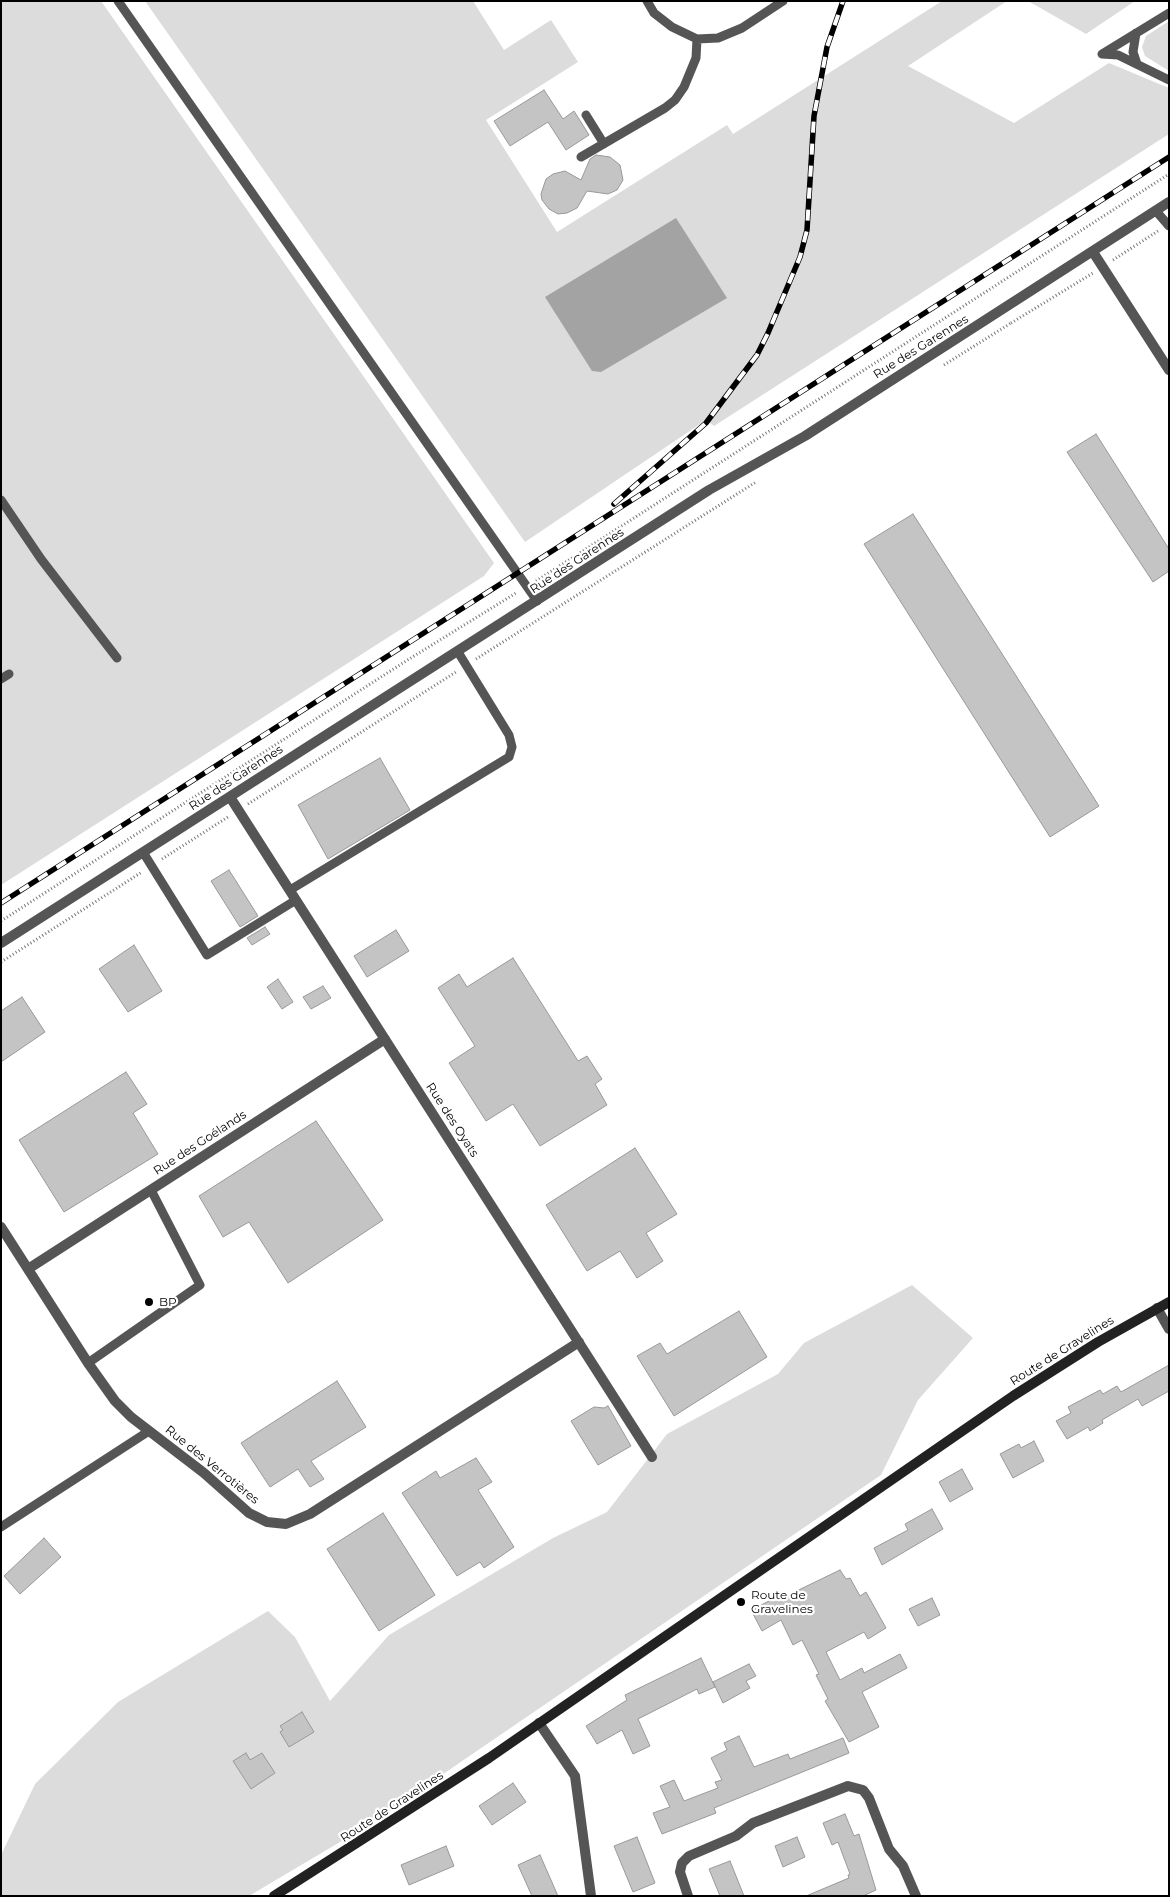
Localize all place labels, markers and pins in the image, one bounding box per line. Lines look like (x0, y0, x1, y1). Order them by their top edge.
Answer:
place label: BP (159, 1295, 177, 1309)
marker: BP (143, 1296, 155, 1308)
place label: Route de Gravelines (751, 1588, 813, 1616)
marker: Route de Gravelines (735, 1596, 747, 1608)

